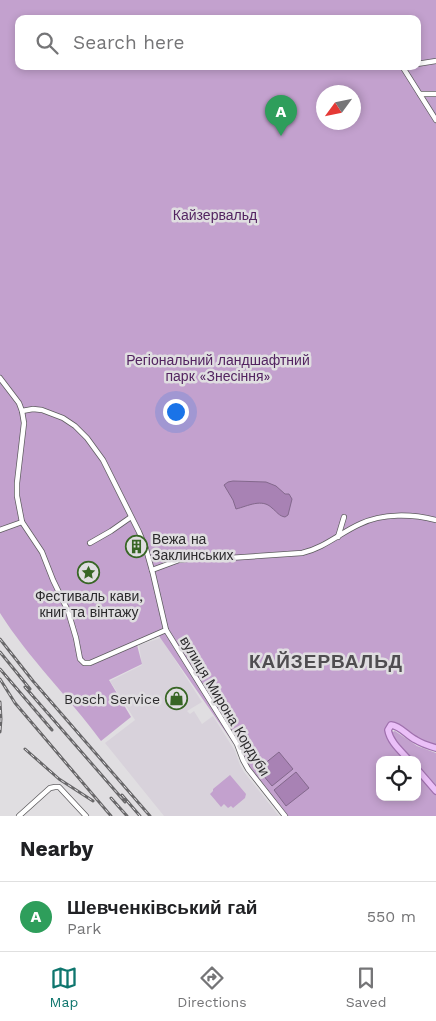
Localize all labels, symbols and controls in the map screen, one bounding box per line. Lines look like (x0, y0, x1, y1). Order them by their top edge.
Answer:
search box (15, 15, 421, 70)
icon: search (33, 29, 61, 57)
text: Search here (73, 31, 184, 54)
north arrow (316, 85, 361, 130)
pin: A (265, 95, 297, 136)
park label: Кайзервальд (173, 207, 257, 223)
park label: Регіональний ландшафтний парк «Знесіння» (126, 352, 310, 384)
your location (163, 399, 189, 425)
place label: Вежа на Заклинських (152, 531, 233, 563)
building icon: Вежа на Заклинських (124, 535, 148, 559)
place icon: Фестиваль кави, книг та вінтажу (77, 561, 101, 585)
place label: Фестиваль кави, книг та вінтажу (35, 588, 143, 620)
street label: вулиця Мирона Кордуби (177, 633, 273, 779)
district label: КАЙЗЕРВАЛЬД (249, 650, 403, 673)
shop icon: Bosch Service (164, 687, 188, 711)
place label: Bosch Service (64, 691, 160, 707)
map controls (376, 756, 421, 801)
button: locate (376, 756, 421, 801)
text: Nearby (20, 836, 93, 861)
text: Шевченківський гай (67, 896, 257, 919)
text: A (31, 907, 41, 926)
text: 550 m (367, 907, 416, 926)
text: Park (67, 919, 101, 938)
tab: Map (50, 964, 78, 1010)
tab: Directions (177, 964, 247, 1010)
tab: Saved (346, 964, 386, 1010)

